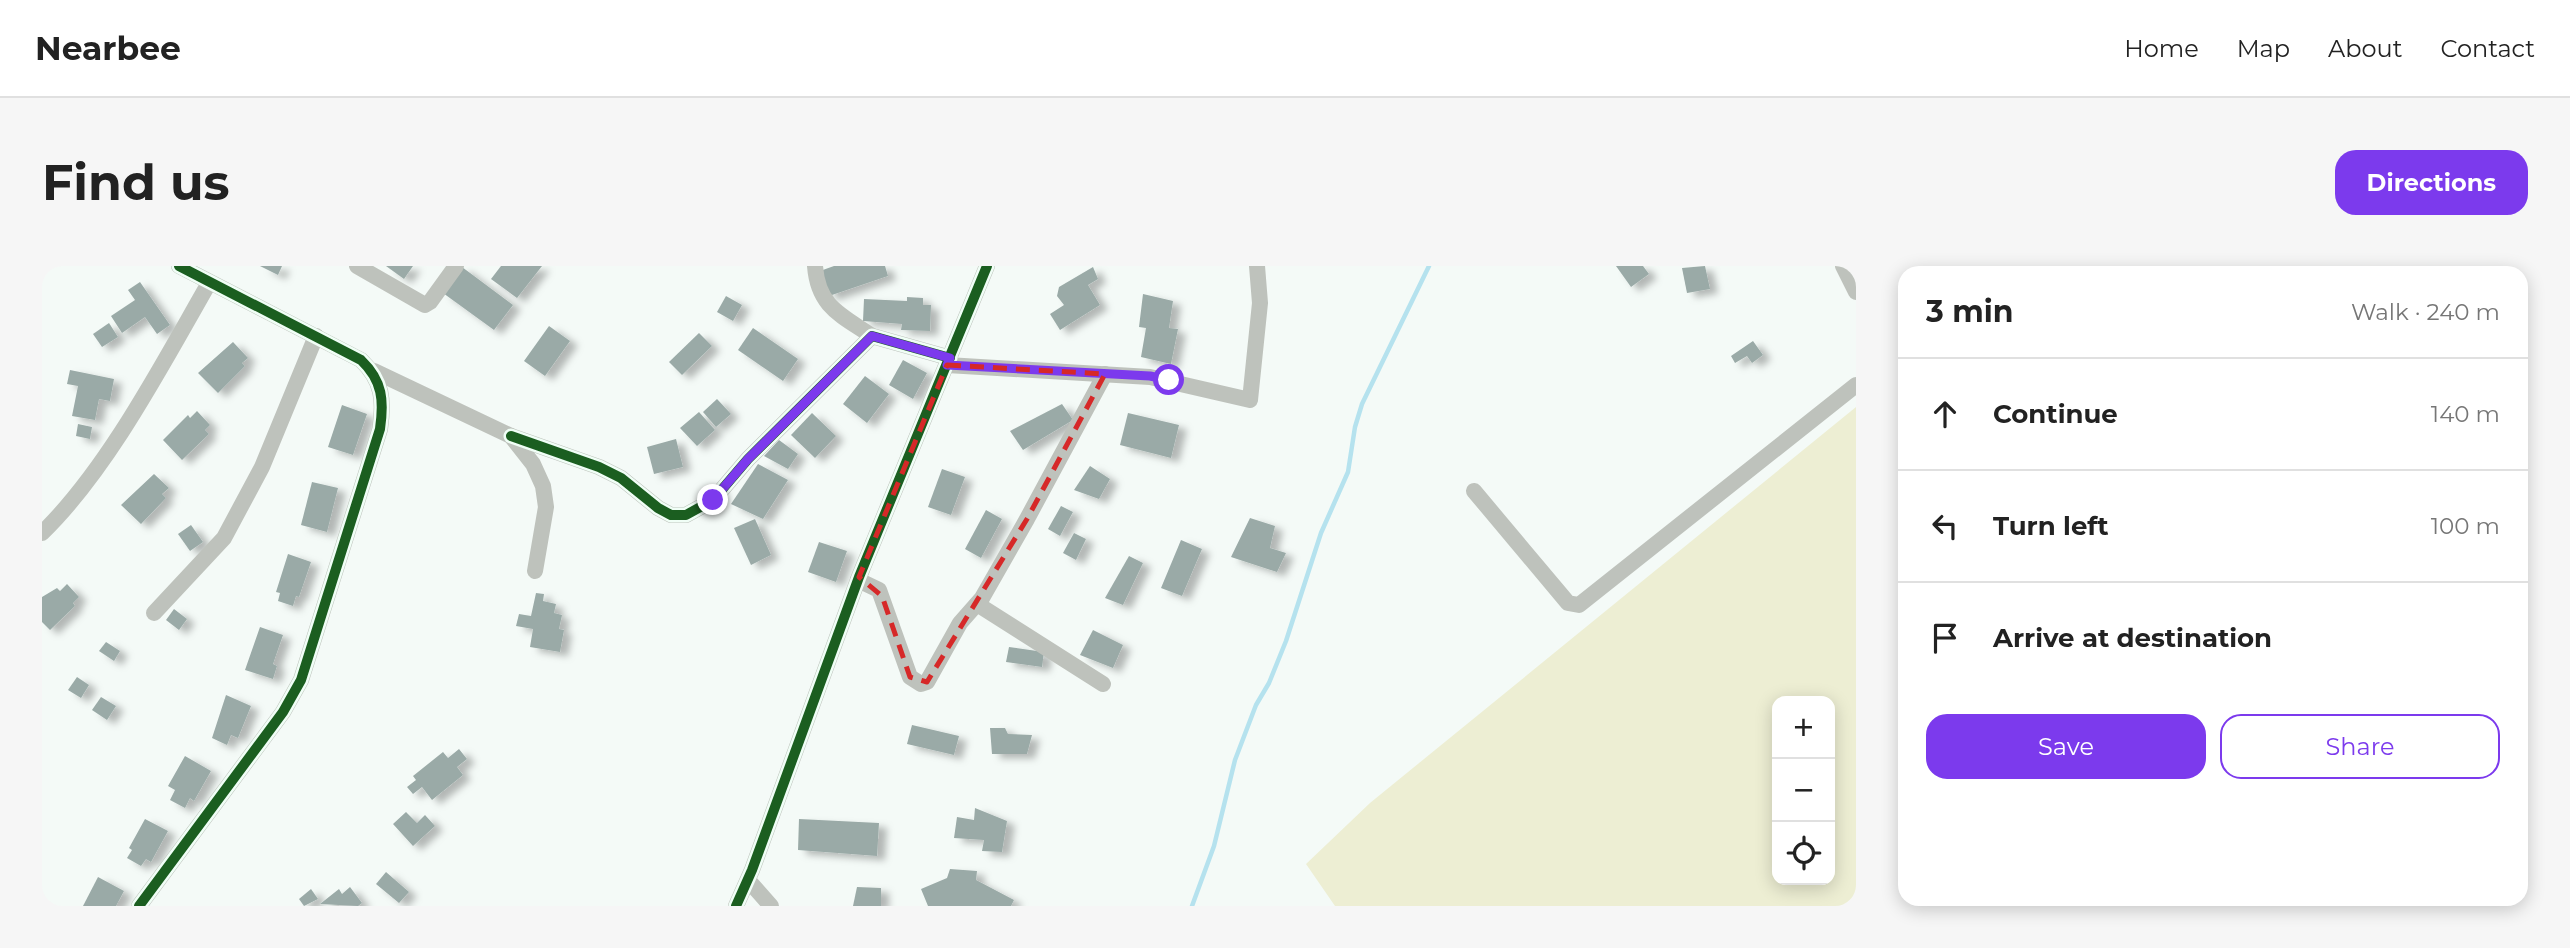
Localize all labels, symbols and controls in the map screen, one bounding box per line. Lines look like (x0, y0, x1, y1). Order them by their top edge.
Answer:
text: Nearbee (35, 28, 181, 68)
text: Home (2124, 34, 2199, 63)
text: Map (2237, 34, 2290, 63)
text: About (2328, 34, 2402, 63)
text: Contact (2440, 34, 2535, 63)
button: Directions (2335, 150, 2528, 215)
text: Find us (42, 153, 230, 212)
text: 3 min (1926, 293, 2013, 330)
text: Walk · 240 m (2351, 298, 2500, 326)
route start (1153, 364, 1184, 395)
icon: ahead (1926, 395, 1964, 433)
text: Continue (1993, 398, 2118, 430)
text: 140 m (2431, 400, 2500, 428)
route end (697, 484, 728, 515)
icon: left (1926, 507, 1964, 545)
text: Turn left (1993, 510, 2109, 542)
text: 100 m (2431, 512, 2500, 540)
icon: arrive (1926, 619, 1964, 657)
text: Arrive at destination (1993, 622, 2272, 654)
map controls (1772, 696, 1835, 885)
button: + (1772, 696, 1835, 759)
button: Save (1926, 714, 2206, 779)
button: Share (2220, 714, 2500, 779)
button: − (1772, 759, 1835, 822)
button: locate (1772, 822, 1835, 885)

